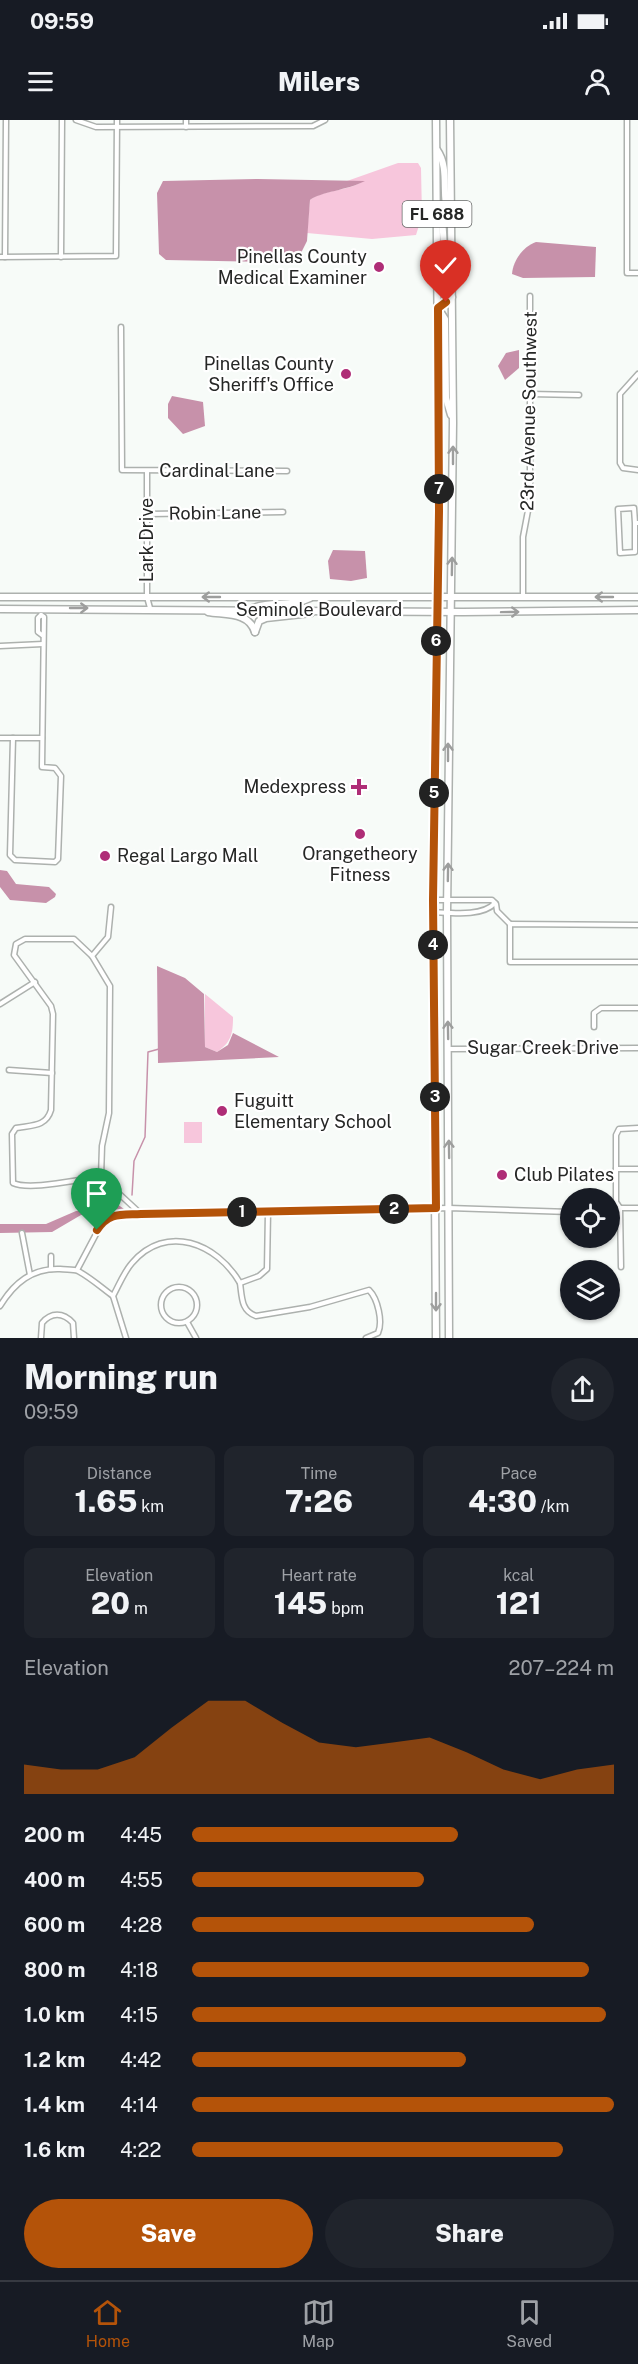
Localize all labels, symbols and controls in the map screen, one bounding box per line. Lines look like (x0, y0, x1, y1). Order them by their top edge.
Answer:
text: 09:59 (30, 8, 94, 34)
icon: menu (24, 65, 57, 98)
text: Milers (278, 65, 360, 97)
icon: person (581, 65, 614, 98)
road number: FL 688 (402, 201, 472, 227)
pin (420, 240, 471, 302)
place label: Pinellas County Medical Examiner (218, 246, 367, 288)
icon: check (429, 249, 462, 282)
marker: Pinellas County Medical Examiner (372, 260, 386, 274)
street label: 23rd Avenue Southwest (516, 311, 541, 511)
place label: Pinellas County Sheriff's Office (204, 353, 334, 395)
marker: Pinellas County Sheriff's Office (339, 367, 353, 381)
one-way arrow (447, 445, 459, 465)
street label: Cardinal Lane (159, 460, 275, 481)
pin: 7 (424, 474, 454, 504)
text: 7 (434, 479, 444, 498)
street label: Lark Drive (136, 498, 157, 582)
street label: Robin Lane (168, 501, 262, 524)
one-way arrow (446, 557, 458, 577)
one-way arrow (201, 591, 221, 603)
one-way arrow (594, 591, 614, 603)
street label: Seminole Boulevard (236, 599, 402, 620)
one-way arrow (69, 603, 89, 614)
one-way arrow (499, 606, 519, 617)
pin: 6 (421, 626, 451, 656)
text: 6 (431, 631, 441, 650)
one-way arrow (442, 742, 454, 762)
place label: Medexpress (244, 776, 346, 797)
marker: Medexpress (350, 778, 368, 796)
pin: 5 (419, 778, 449, 808)
text: 5 (429, 783, 439, 802)
marker: Orangetheory Fitness (353, 827, 367, 841)
place label: Orangetheory Fitness (302, 843, 418, 885)
place label: Regal Largo Mall (117, 845, 258, 866)
marker: Regal Largo Mall (98, 849, 112, 863)
one-way arrow (442, 862, 453, 882)
pin: 4 (418, 930, 448, 960)
text: 4 (428, 935, 438, 954)
one-way arrow (442, 1021, 454, 1041)
street label: Sugar Creek Drive (467, 1037, 619, 1058)
pin: 3 (420, 1082, 450, 1112)
text: 3 (430, 1087, 440, 1106)
place label: Fuguitt Elementary School (234, 1090, 392, 1132)
marker: Fuguitt Elementary School (215, 1104, 229, 1118)
one-way arrow (443, 1140, 455, 1160)
place label: Club Pilates (514, 1164, 614, 1185)
pin (71, 1168, 122, 1230)
marker: Club Pilates (495, 1168, 509, 1182)
icon: arrive (80, 1177, 113, 1210)
map controls (560, 1188, 620, 1320)
button: locate (560, 1188, 620, 1248)
pin: 2 (379, 1194, 409, 1224)
pin: 1 (227, 1197, 257, 1227)
text: 2 (389, 1199, 399, 1218)
text: 1 (239, 1202, 245, 1221)
button: layers (560, 1260, 620, 1320)
one-way arrow (430, 1291, 442, 1311)
text: Morning run (24, 1358, 218, 1396)
button: share (551, 1358, 614, 1421)
text: 09:59 (24, 1400, 78, 1424)
text: Distance (87, 1464, 152, 1483)
text: Time (301, 1464, 337, 1483)
text: Pace (500, 1464, 537, 1483)
text: 1.65 (75, 1483, 137, 1519)
text: 7:26 (285, 1483, 353, 1519)
text: 4:30 (468, 1483, 537, 1519)
text: km (137, 1497, 164, 1516)
text: /km (537, 1497, 569, 1516)
text: Elevation (85, 1566, 153, 1585)
text: Heart rate (281, 1566, 357, 1585)
text: kcal (503, 1566, 534, 1585)
text: 20 (91, 1585, 130, 1621)
text: 145 (274, 1585, 327, 1621)
text: 121 (496, 1585, 542, 1621)
text: m (130, 1599, 148, 1618)
text: bpm (327, 1599, 364, 1618)
text: Elevation (24, 1656, 109, 1680)
text: 207–224 m (509, 1656, 614, 1680)
text: 200 m (24, 1823, 85, 1847)
text: 4:45 (120, 1823, 162, 1847)
text: 400 m (24, 1868, 85, 1892)
text: 4:55 (120, 1868, 163, 1892)
text: 600 m (24, 1913, 85, 1937)
text: 4:28 (120, 1913, 162, 1937)
text: 800 m (24, 1958, 86, 1982)
text: 4:18 (120, 1958, 158, 1982)
text: 1.0 km (24, 2003, 85, 2027)
text: 4:15 (120, 2003, 158, 2027)
text: 1.2 km (24, 2048, 85, 2072)
text: 4:42 (120, 2048, 161, 2072)
text: 1.4 km (24, 2093, 85, 2117)
text: 4:14 (120, 2093, 158, 2117)
text: 1.6 km (24, 2138, 85, 2162)
text: 4:22 (120, 2138, 161, 2162)
button: Save (24, 2199, 313, 2268)
button: Share (325, 2199, 614, 2268)
tab: Home (86, 2296, 130, 2351)
tab: Map (302, 2296, 335, 2351)
tab: Saved (506, 2296, 552, 2351)

